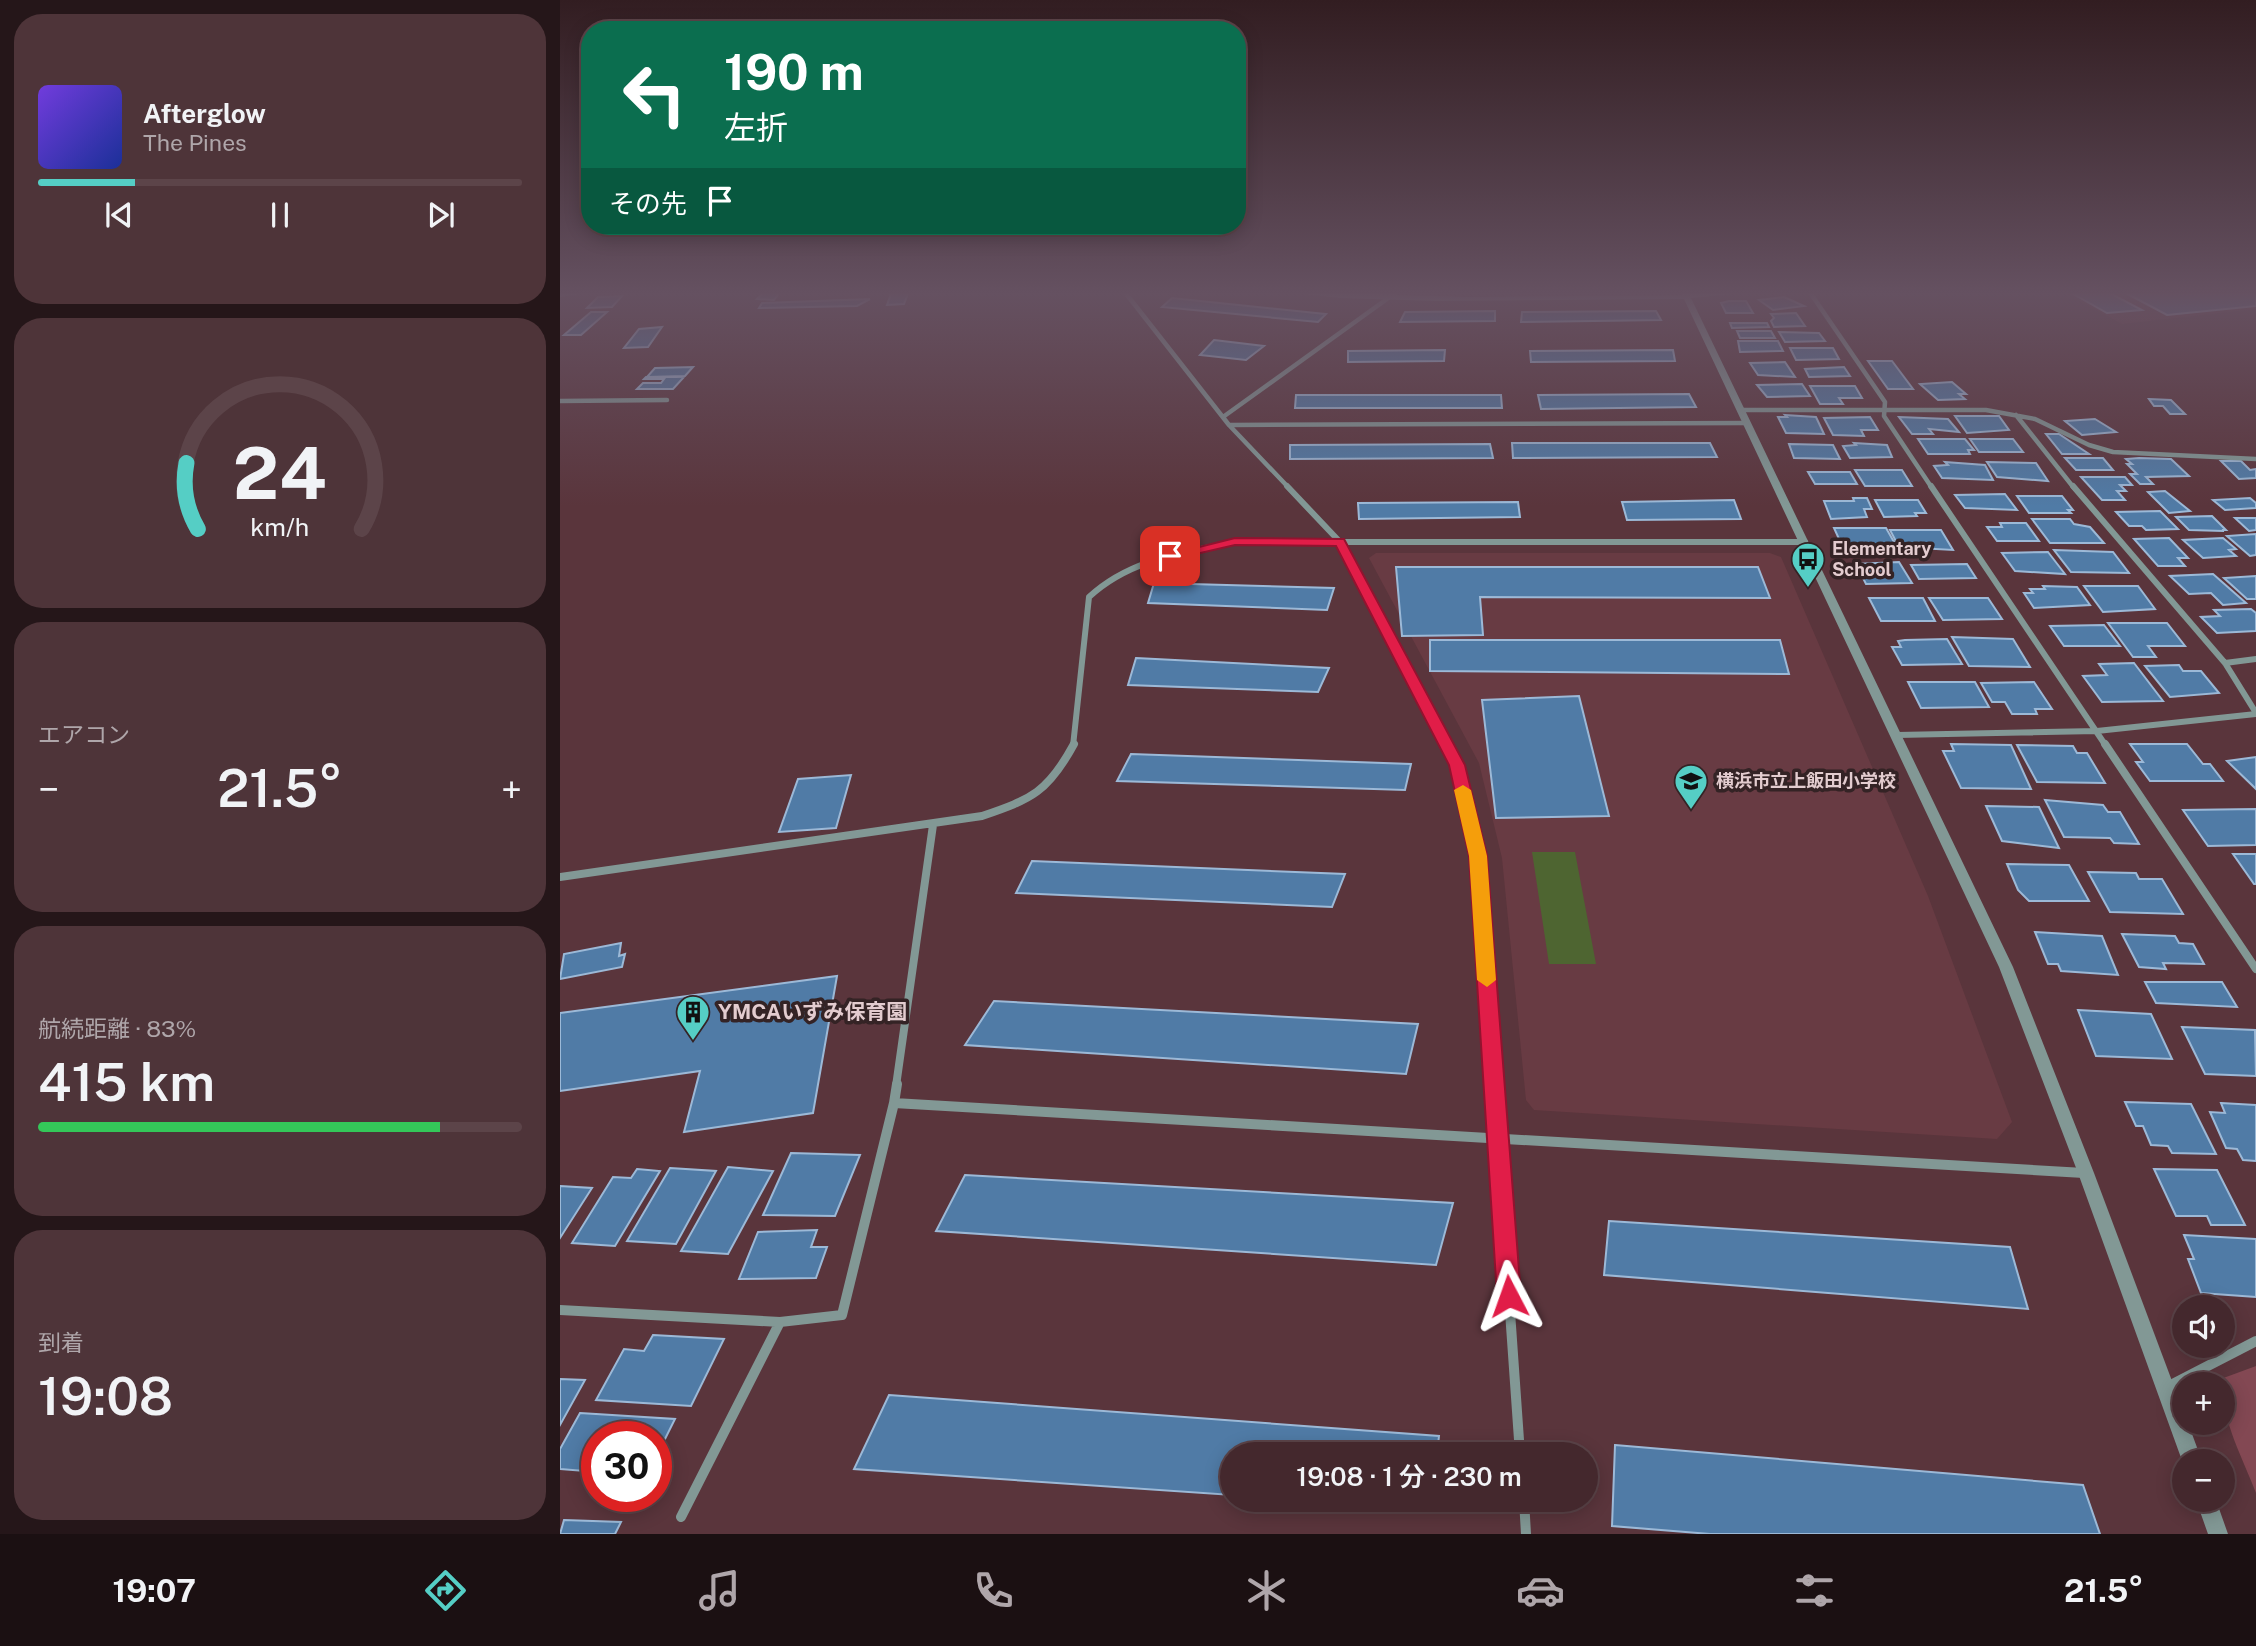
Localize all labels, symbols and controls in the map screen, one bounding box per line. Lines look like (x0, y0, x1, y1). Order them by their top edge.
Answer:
text: 190 m (724, 43, 864, 101)
icon: left (609, 49, 700, 140)
text: Afterglow (143, 98, 266, 129)
text: 左折 (724, 109, 788, 146)
text: The Pines (143, 129, 247, 156)
icon: arrive (701, 182, 739, 220)
text: その先 (609, 188, 687, 219)
icon: previous (100, 196, 138, 234)
icon: pause (261, 196, 299, 234)
icon: next (422, 196, 460, 234)
text: 24 (233, 430, 327, 515)
text: km/h (251, 512, 309, 542)
pin (1140, 526, 1200, 586)
icon: arrive (1151, 537, 1189, 575)
place label: Elementary School (1832, 538, 1931, 580)
bus stop icon: Elementary School (1789, 540, 1827, 589)
text: エアコン (38, 721, 130, 748)
text: 21.5° (217, 758, 343, 819)
school or university icon: 横浜市立上飯田小学校 (1672, 762, 1710, 811)
text: − (38, 767, 59, 812)
text: + (501, 767, 522, 812)
place label: 横浜市立上飯田小学校 (1716, 770, 1896, 791)
building icon: YMCAいずみ保育園 (674, 993, 712, 1042)
place label: YMCAいずみ保育園 (718, 999, 907, 1024)
text: 航続距離 · 83% (38, 1015, 196, 1042)
text: 415 km (38, 1052, 215, 1113)
position arrow (1472, 1259, 1546, 1333)
map controls (2172, 1295, 2235, 1512)
button: sound (2172, 1295, 2235, 1358)
text: 到着 (38, 1329, 84, 1356)
text: 19:08 (38, 1366, 173, 1427)
button: + (2172, 1372, 2235, 1435)
speed limit sign: 30 (581, 1421, 672, 1512)
button: − (2172, 1449, 2235, 1512)
text: 19:08 · 1 分 · 230 m (1296, 1461, 1522, 1492)
icon: directions (421, 1566, 470, 1615)
icon: music (695, 1566, 744, 1615)
icon: phone (969, 1566, 1018, 1615)
icon: climate (1242, 1566, 1291, 1615)
icon: car (1516, 1566, 1565, 1615)
icon: filters (1790, 1566, 1839, 1615)
text: 19:07 (112, 1572, 196, 1609)
text: 21.5° (2064, 1572, 2144, 1609)

